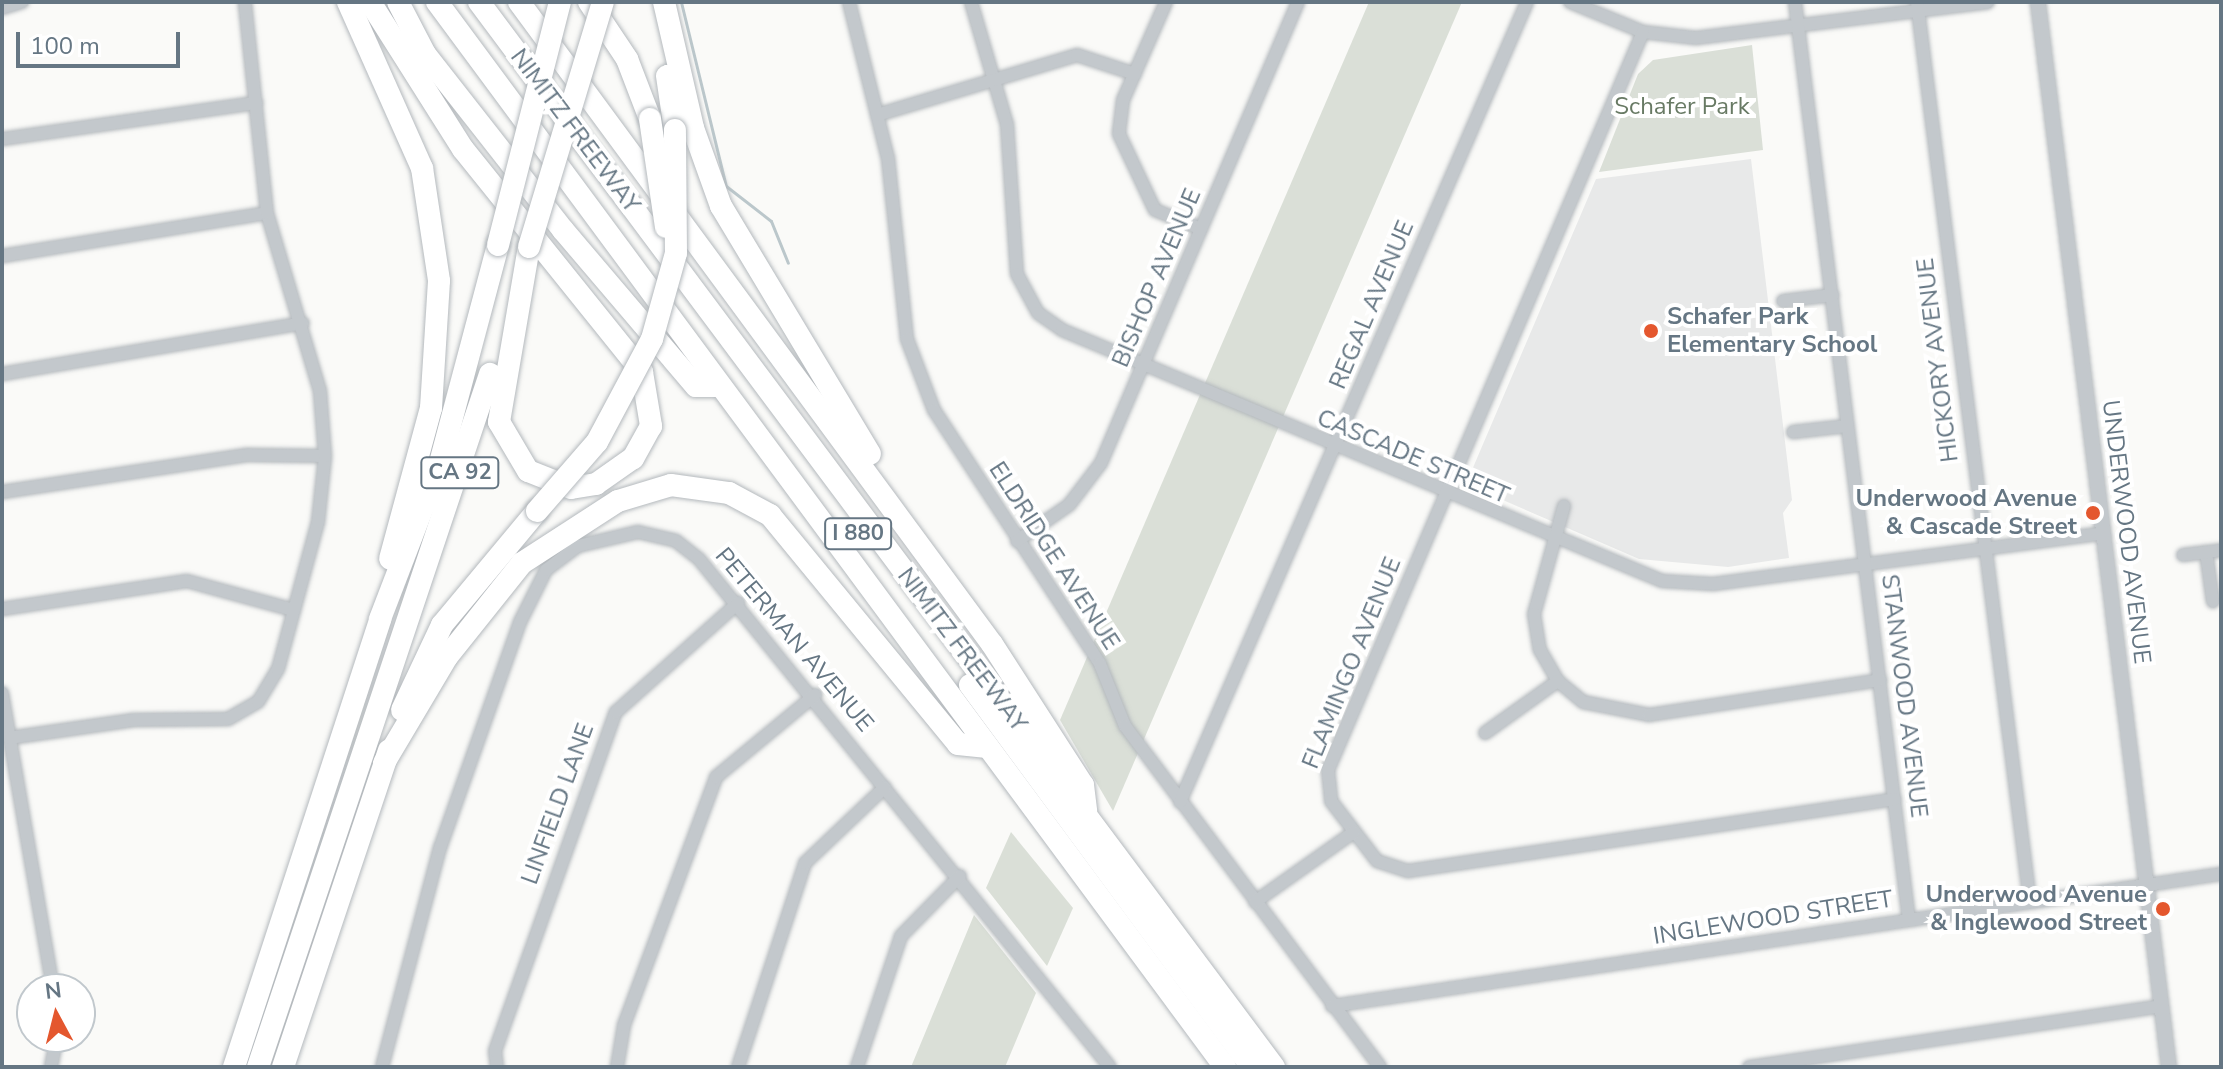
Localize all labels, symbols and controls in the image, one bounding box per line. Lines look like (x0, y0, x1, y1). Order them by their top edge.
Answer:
scale bar (20, 16, 184, 66)
text: 100 m (30, 30, 100, 62)
street label: NIMITZ FREEWAY (504, 43, 646, 219)
park label: Schafer Park (1614, 93, 1750, 121)
street label: BISHOP AVENUE (1106, 184, 1208, 372)
street label: REGAL AVENUE (1324, 217, 1420, 393)
street label: HICKORY AVENUE (1911, 256, 1965, 464)
place label: Schafer Park Elementary School (1667, 303, 1877, 359)
marker: Schafer Park Elementary School (1642, 322, 1660, 340)
street label: UNDERWOOD AVENUE (2096, 398, 2156, 666)
street label: CASCADE STREET (1313, 403, 1513, 511)
road number: CA 92 (420, 455, 500, 491)
street label: ELDRIDGE AVENUE (982, 457, 1126, 655)
place label: Underwood Avenue & Cascade Street (1855, 485, 2077, 541)
marker: Underwood Avenue & Cascade Street (2084, 504, 2102, 522)
road number: I 880 (824, 516, 892, 552)
street label: PETERMAN AVENUE (709, 542, 879, 738)
street label: FLAMINGO AVENUE (1296, 553, 1408, 773)
street label: NIMITZ FREEWAY (891, 562, 1033, 738)
street label: STANWOOD AVENUE (1875, 573, 1933, 819)
street label: LINFIELD LANE (516, 720, 600, 888)
place label: Underwood Avenue & Inglewood Street (1925, 881, 2147, 937)
street label: INGLEWOOD STREET (1651, 885, 1895, 951)
marker: Underwood Avenue & Inglewood Street (2154, 900, 2172, 918)
north arrow (16, 973, 96, 1053)
text: N (43, 975, 63, 1007)

